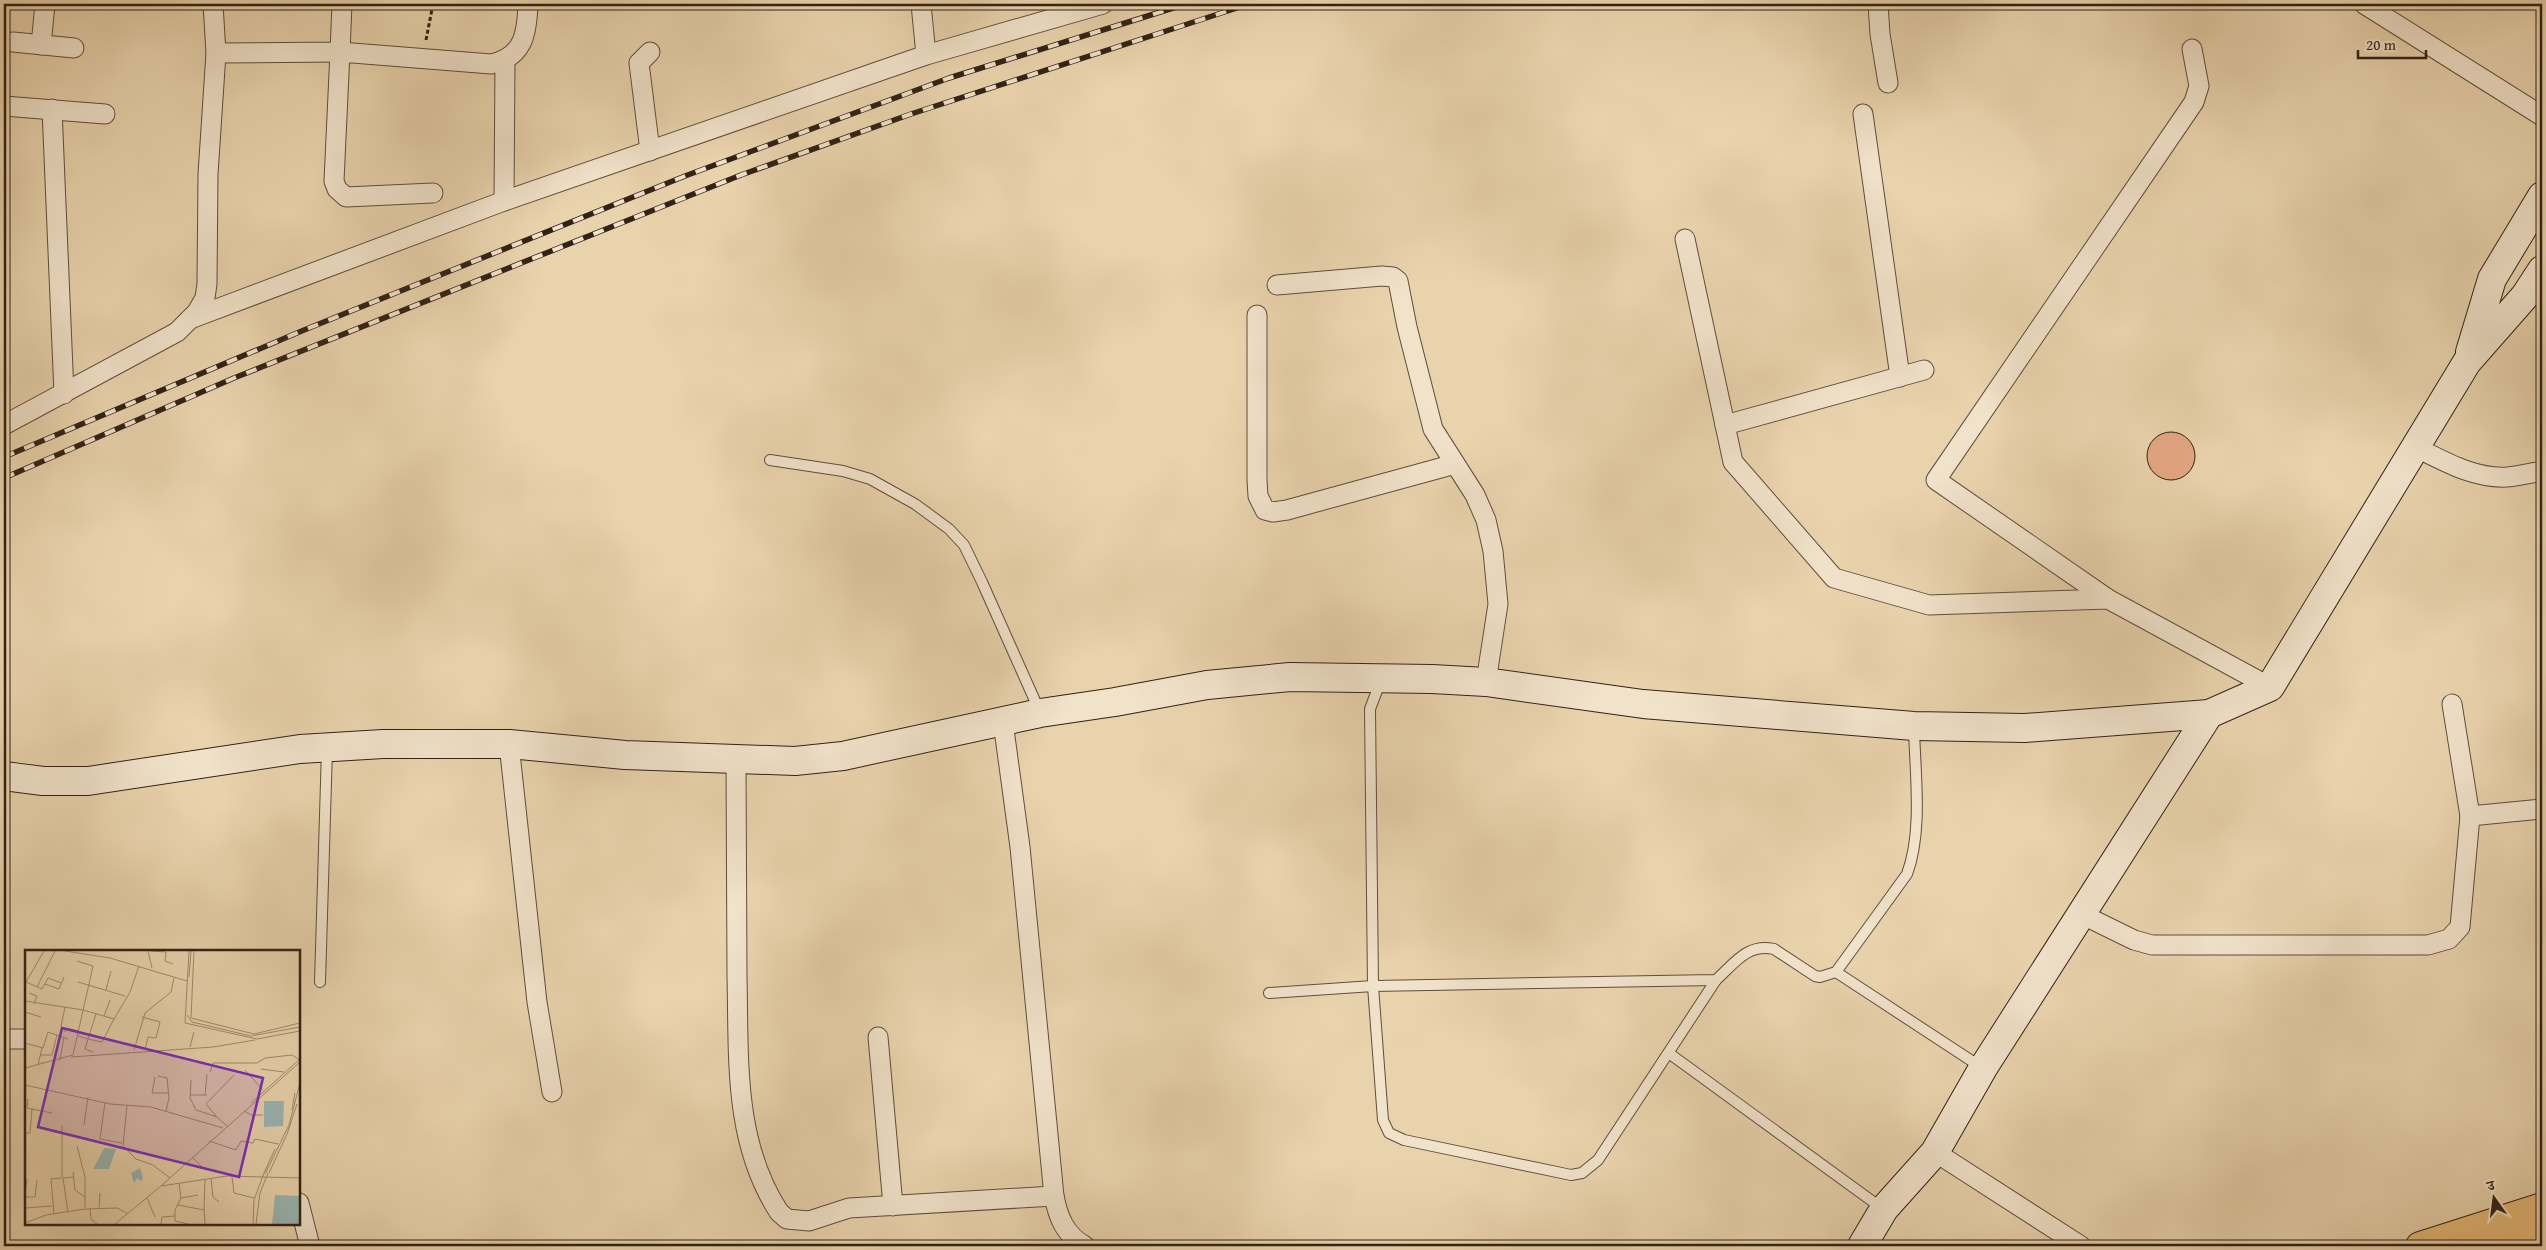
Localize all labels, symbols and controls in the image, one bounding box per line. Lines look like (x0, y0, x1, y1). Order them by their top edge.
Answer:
scale bar (2358, 28, 2426, 60)
text: 20 m (2366, 34, 2397, 55)
inset map (25, 950, 300, 1225)
north arrow (2468, 1172, 2518, 1222)
text: उ (2484, 1175, 2498, 1196)

